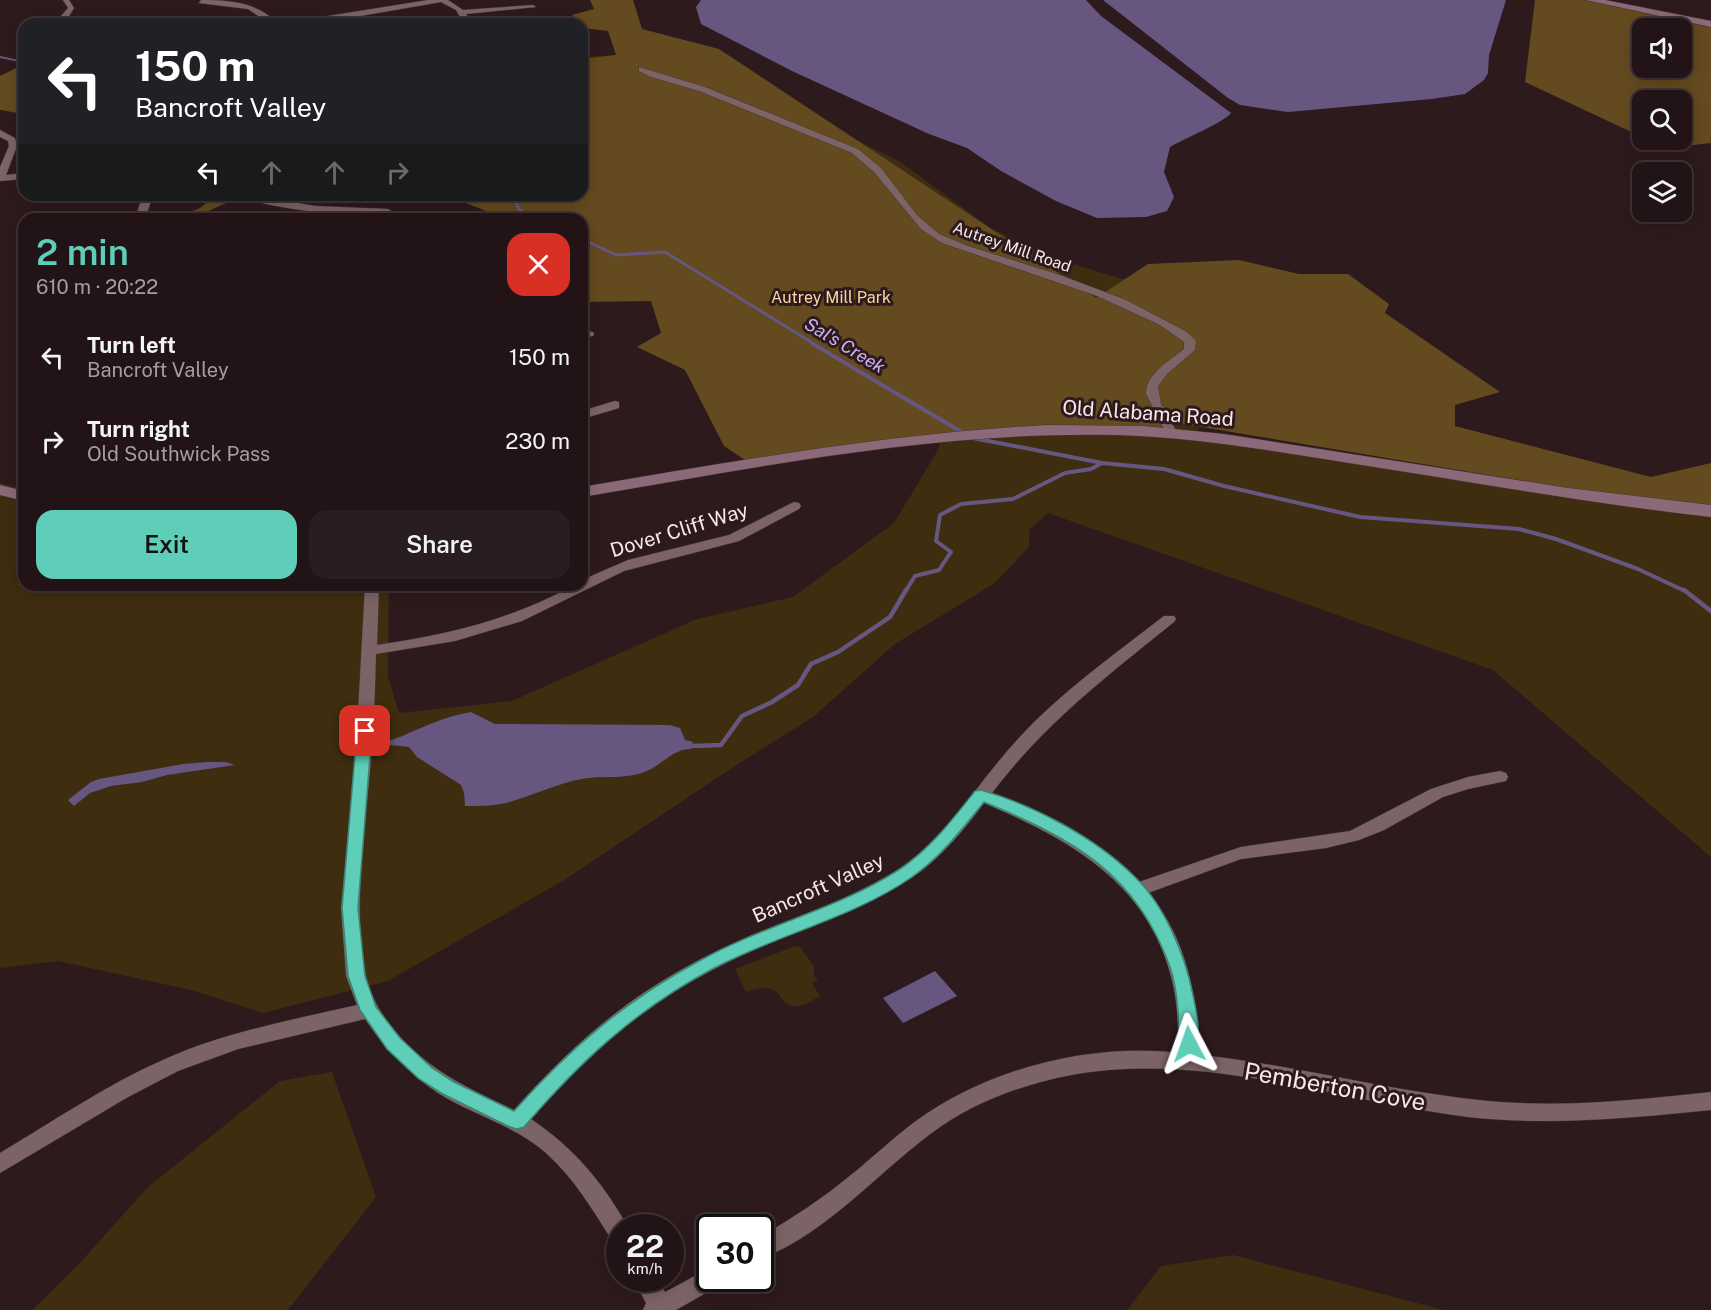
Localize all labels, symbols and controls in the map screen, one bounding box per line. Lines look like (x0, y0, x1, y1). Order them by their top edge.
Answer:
map controls (1632, 18, 1692, 222)
button: sound (1632, 18, 1692, 78)
text: 150 m (135, 41, 255, 90)
icon: left (36, 42, 114, 120)
button: search (1632, 90, 1692, 150)
text: Bancroft Valley (135, 91, 326, 123)
icon: left (192, 156, 225, 189)
icon: ahead (255, 156, 288, 189)
icon: ahead (318, 156, 351, 189)
icon: right (381, 156, 414, 189)
button: layers (1632, 162, 1692, 222)
street label: Autrey Mill Road (950, 218, 1074, 276)
text: 2 min (36, 231, 129, 273)
button: close (507, 233, 570, 296)
text: 610 m · 20:22 (36, 275, 158, 299)
park label: Autrey Mill Park (771, 288, 891, 307)
water label: Sal's Creek (801, 313, 889, 377)
text: Turn left (87, 332, 176, 358)
icon: left (36, 341, 69, 374)
text: 150 m (509, 344, 570, 370)
text: Bancroft Valley (87, 358, 229, 382)
street label: Old Alabama Road (1062, 395, 1234, 431)
text: Turn right (87, 416, 190, 442)
icon: right (36, 425, 69, 458)
text: 230 m (505, 428, 570, 454)
text: Old Southwick Pass (87, 442, 270, 466)
street label: Dover Cliff Way (607, 498, 751, 562)
button: Exit (36, 510, 297, 579)
button: Share (309, 510, 570, 579)
pin (339, 705, 390, 756)
icon: arrive (348, 714, 381, 747)
street label: Bancroft Valley (748, 848, 888, 928)
position arrow (1157, 1012, 1221, 1076)
street label: Pemberton Cove (1242, 1056, 1428, 1116)
speed limit sign: 30 (696, 1214, 774, 1292)
text: 22 (626, 1228, 664, 1264)
text: km/h (627, 1260, 663, 1277)

